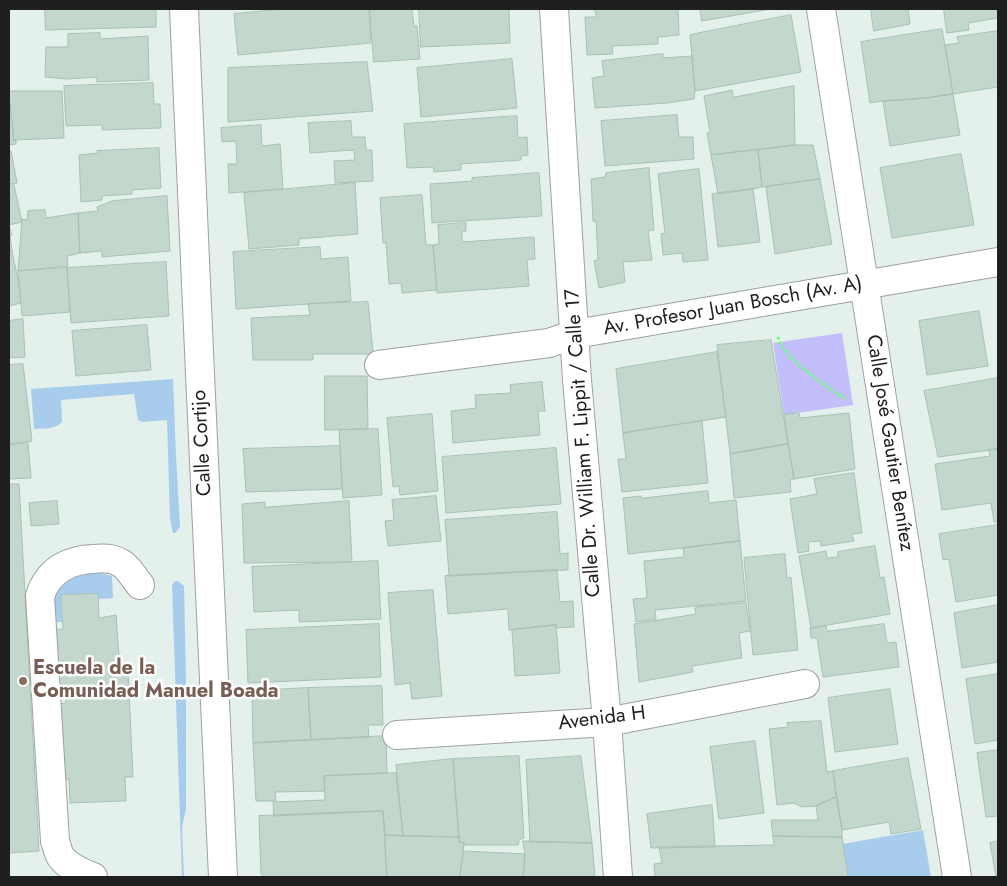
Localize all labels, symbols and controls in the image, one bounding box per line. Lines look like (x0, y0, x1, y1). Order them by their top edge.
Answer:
street label: Av. Profesor Juan Bosch (Av. A) (602, 272, 864, 342)
street label: Calle Dr. William F. Lippit / Calle 17 (561, 288, 607, 598)
street label: Calle José Gautier Benítez (860, 333, 918, 553)
street label: Calle Cortijo (188, 389, 218, 497)
place label: Escuela de la Comunidad Manuel Boada (33, 657, 279, 704)
marker: Escuela de la Comunidad Manuel Boada (17, 675, 29, 687)
street label: Avenida H (557, 702, 647, 736)

